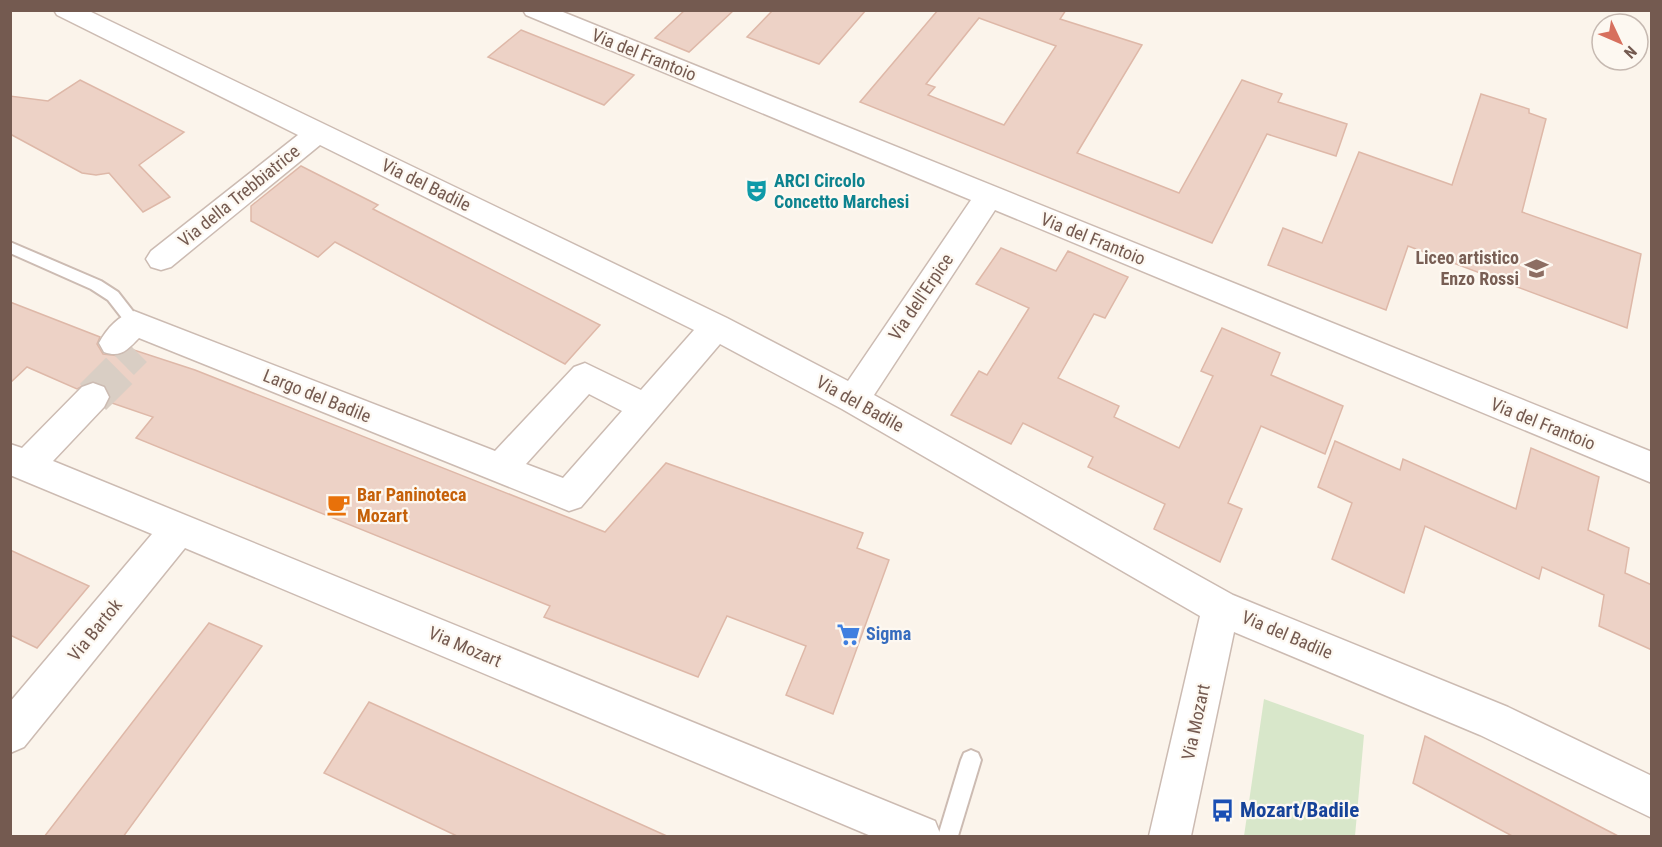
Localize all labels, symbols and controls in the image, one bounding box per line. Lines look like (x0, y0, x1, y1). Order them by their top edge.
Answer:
north arrow (1590, 12, 1650, 72)
street label: Via del Frantoio (589, 24, 700, 85)
text: N (1620, 42, 1641, 62)
street label: Via della Trebbiatrice (174, 140, 303, 251)
street label: Via del Badile (378, 154, 474, 215)
place label: ARCI Circolo Concetto Marchesi (774, 170, 909, 212)
theatre icon: ARCI Circolo Concetto Marchesi (743, 178, 769, 204)
street label: Via del Frantoio (1038, 208, 1149, 269)
place label: Liceo artistico Enzo Rossi (1415, 247, 1519, 289)
street label: Via dell'Erpice (884, 249, 957, 344)
school or university icon: Liceo artistico Enzo Rossi (1524, 255, 1550, 281)
street label: Largo del Badile (260, 364, 374, 427)
street label: Via del Badile (813, 371, 908, 436)
street label: Via del Frantoio (1488, 393, 1599, 454)
place label: Bar Paninoteca Mozart (357, 484, 466, 526)
cafe icon: Bar Paninoteca Mozart (326, 492, 352, 518)
street label: Via Bartok (63, 594, 126, 665)
street label: Via del Badile (1239, 606, 1336, 663)
supermarket icon: Sigma (835, 621, 861, 647)
street label: Via Mozart (426, 622, 505, 671)
place label: Sigma (866, 623, 911, 644)
street label: Via Mozart (1177, 682, 1214, 762)
bus stop icon: Mozart/Badile (1209, 797, 1235, 823)
place label: Mozart/Badile (1240, 798, 1359, 822)

